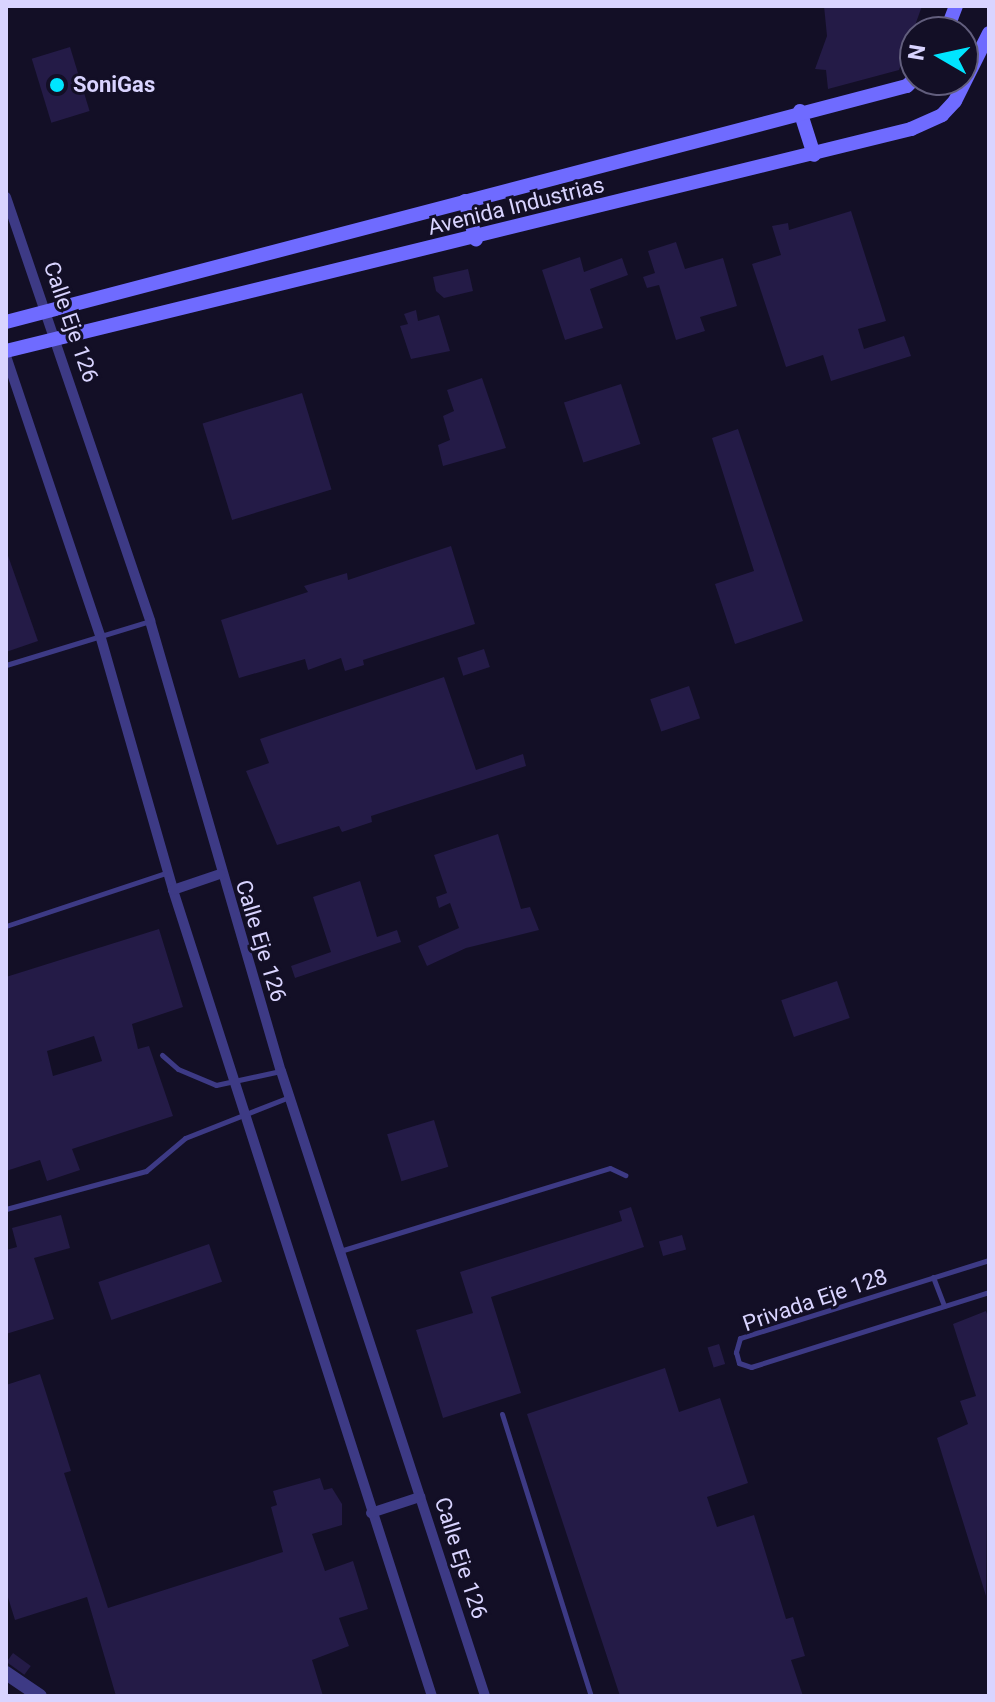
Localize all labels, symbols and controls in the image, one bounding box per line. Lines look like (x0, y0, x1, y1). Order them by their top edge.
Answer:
north arrow (899, 16, 979, 96)
text: N (903, 43, 930, 62)
place label: SoniGas (73, 72, 155, 98)
marker: SoniGas (48, 76, 66, 94)
street label: Avenida Industrias (425, 171, 607, 241)
street label: Calle Eje 126 (38, 258, 104, 386)
street label: Calle Eje 126 (230, 877, 292, 1005)
street label: Privada Eje 128 (739, 1263, 891, 1337)
street label: Calle Eje 126 (429, 1494, 493, 1622)

